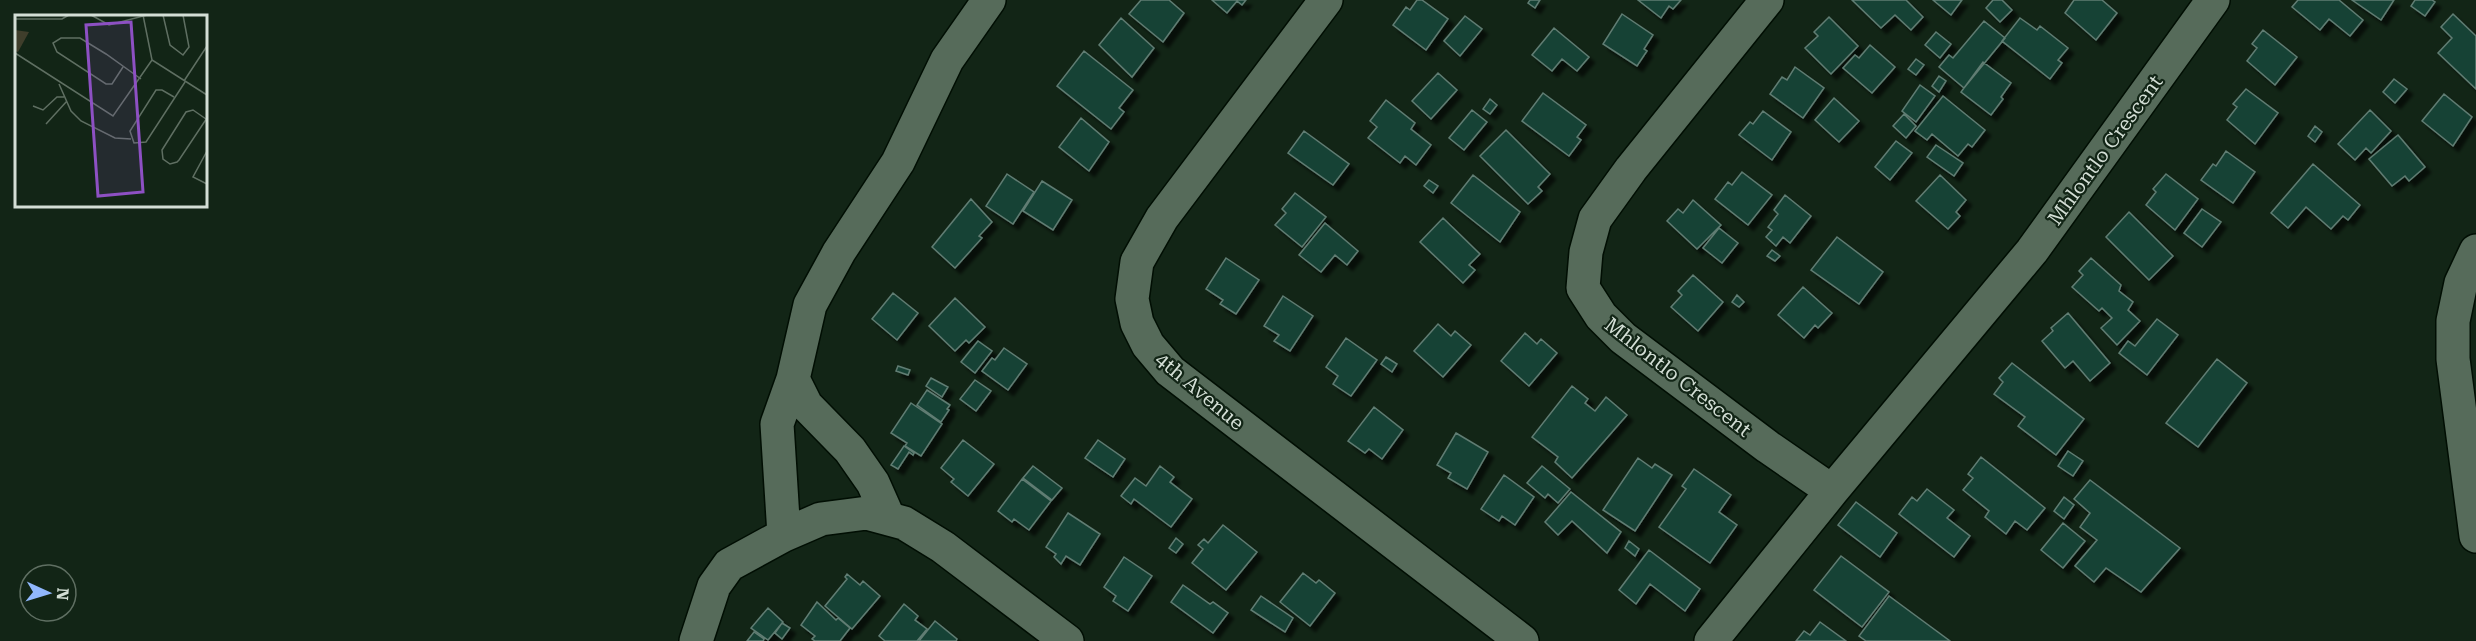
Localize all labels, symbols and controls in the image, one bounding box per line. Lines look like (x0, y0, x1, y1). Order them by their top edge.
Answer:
inset map (15, 15, 207, 207)
street label: Mhlontlo Crescent (2043, 70, 2168, 230)
street label: Mhlontlo Crescent (1600, 312, 1756, 442)
street label: 4th Avenue (1151, 347, 1249, 435)
north arrow (18, 563, 78, 623)
text: N (53, 587, 72, 601)

